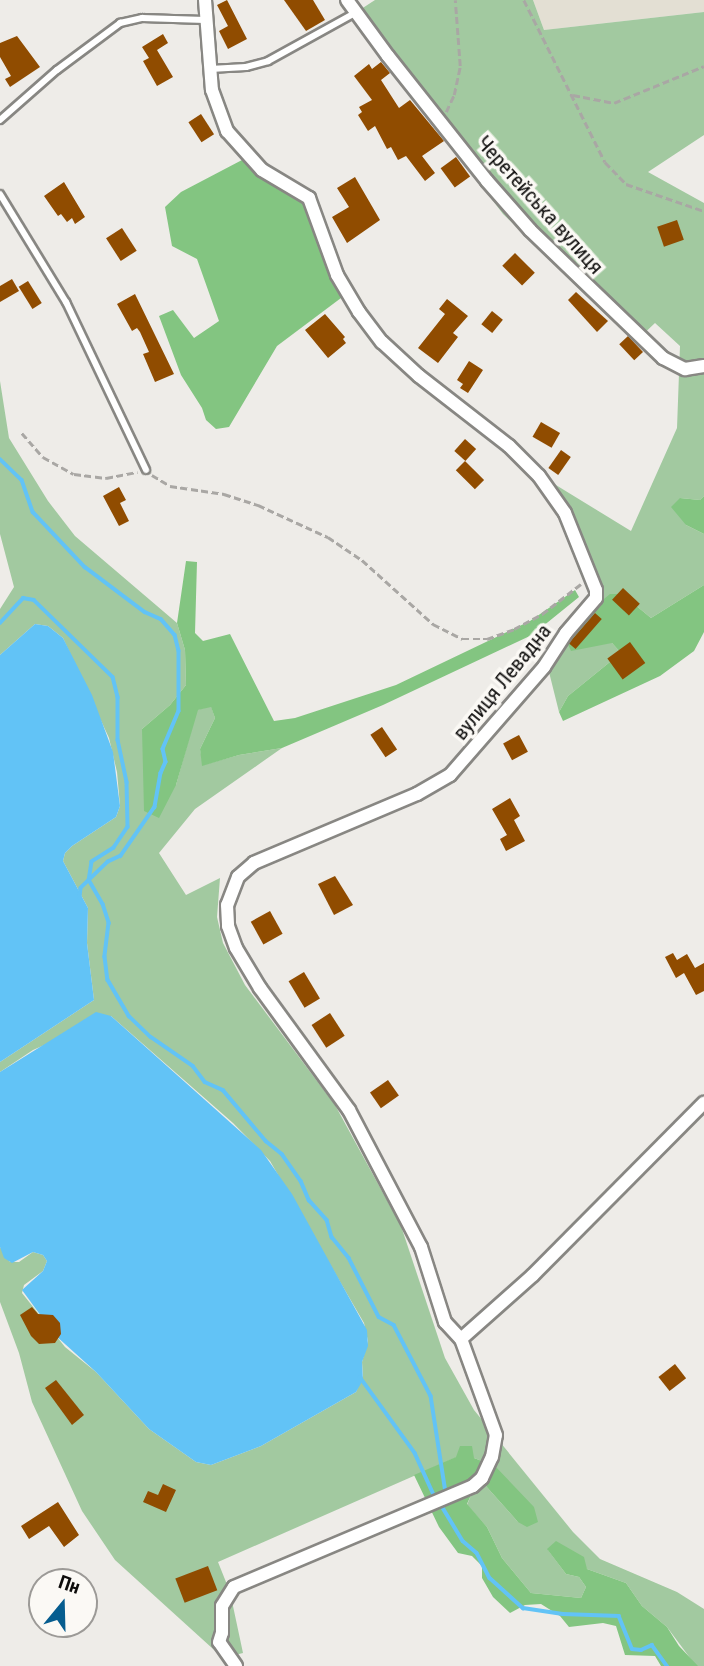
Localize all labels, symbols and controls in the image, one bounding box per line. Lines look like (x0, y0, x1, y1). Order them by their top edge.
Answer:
street label: Черетейська вулиця (471, 131, 609, 279)
street label: вулиця Левадна (448, 619, 556, 745)
north arrow (28, 1568, 98, 1638)
text: Пн (56, 1570, 83, 1599)

